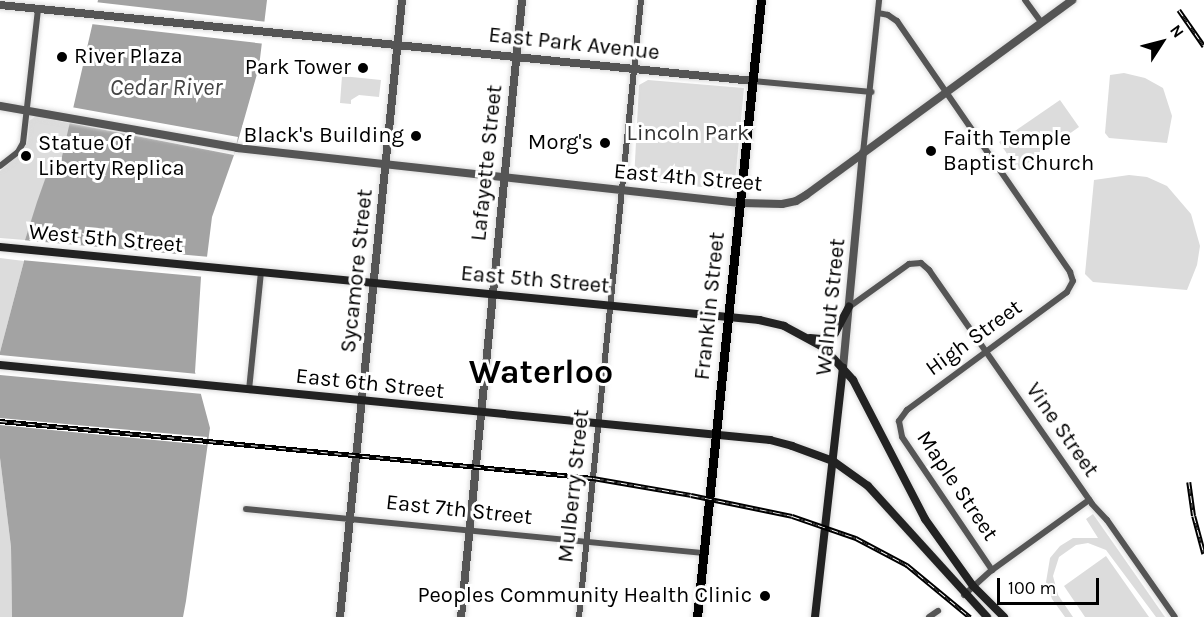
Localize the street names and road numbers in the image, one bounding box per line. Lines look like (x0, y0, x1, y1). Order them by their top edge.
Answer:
street label: East Park Avenue (487, 22, 661, 66)
street label: Lafayette Street (466, 84, 508, 242)
street label: East 4th Street (613, 158, 763, 198)
street label: Sycamore Street (335, 188, 379, 354)
street label: West 5th Street (28, 219, 184, 259)
street label: Franklin Street (689, 231, 731, 381)
street label: Walnut Street (811, 237, 851, 377)
street label: East 5th Street (460, 260, 610, 300)
street label: High Street (921, 294, 1027, 382)
street label: East 6th Street (294, 363, 446, 405)
street label: Vine Street (1020, 378, 1104, 482)
street label: Mulberry Street (553, 408, 595, 564)
street label: Maple Street (911, 426, 1003, 546)
street label: East 7th Street (385, 489, 533, 531)

